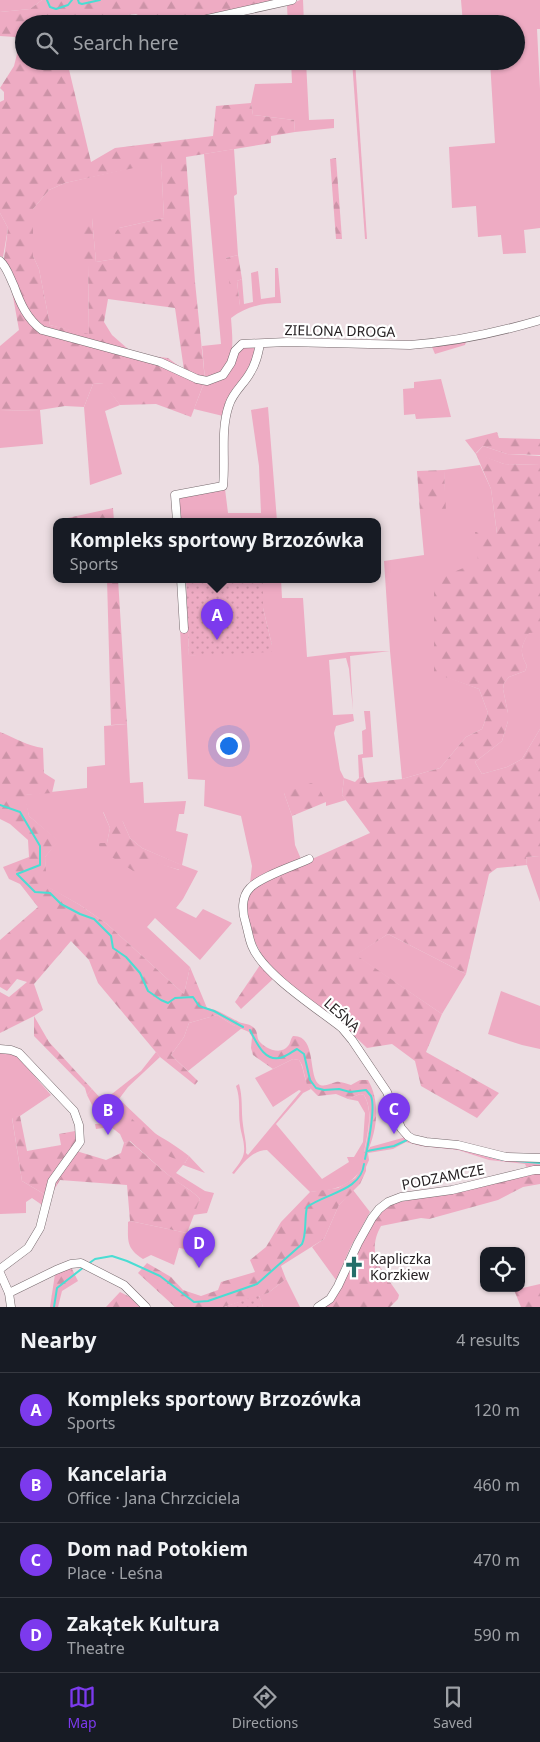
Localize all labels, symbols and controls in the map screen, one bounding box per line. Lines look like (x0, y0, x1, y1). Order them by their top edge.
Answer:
search box (15, 15, 525, 70)
icon: search (33, 29, 61, 57)
text: Search here (73, 30, 179, 56)
street label: ZIELONA DROGA (284, 320, 396, 341)
popup (53, 518, 381, 583)
text: Kompleks sportowy Brzozówka (70, 527, 364, 553)
text: Sports (70, 553, 118, 575)
pin: A (201, 599, 233, 640)
your location (216, 733, 242, 759)
street label: LEŚNA (320, 993, 364, 1036)
pin: C (378, 1093, 410, 1134)
pin: B (92, 1094, 124, 1135)
street label: PODZAMCZE (400, 1159, 486, 1194)
pin: D (183, 1227, 215, 1268)
map controls (480, 1247, 525, 1292)
button: locate (480, 1247, 525, 1292)
place label: Kapliczka Korzkiew (370, 1249, 431, 1284)
church icon: Kapliczka Korzkiew (341, 1254, 367, 1280)
text: Nearby (20, 1326, 96, 1354)
text: 4 results (456, 1329, 520, 1351)
text: Kompleks sportowy Brzozówka (67, 1386, 361, 1412)
text: A (30, 1399, 42, 1421)
text: 120 m (473, 1399, 520, 1421)
text: Sports (67, 1412, 115, 1434)
text: Kancelaria (67, 1461, 167, 1487)
text: B (31, 1474, 41, 1496)
text: 460 m (473, 1474, 520, 1496)
text: Office · Jana Chrzciciela (67, 1487, 240, 1509)
text: Dom nad Potokiem (67, 1536, 248, 1562)
text: C (31, 1549, 41, 1571)
text: 470 m (473, 1549, 520, 1571)
text: Place · Leśna (67, 1562, 163, 1584)
text: Zakątek Kultura (67, 1611, 220, 1637)
text: D (30, 1624, 42, 1646)
text: 590 m (473, 1624, 520, 1646)
text: Theatre (67, 1637, 125, 1659)
tab: Map (68, 1683, 97, 1732)
tab: Directions (232, 1683, 298, 1732)
tab: Saved (433, 1683, 472, 1732)

